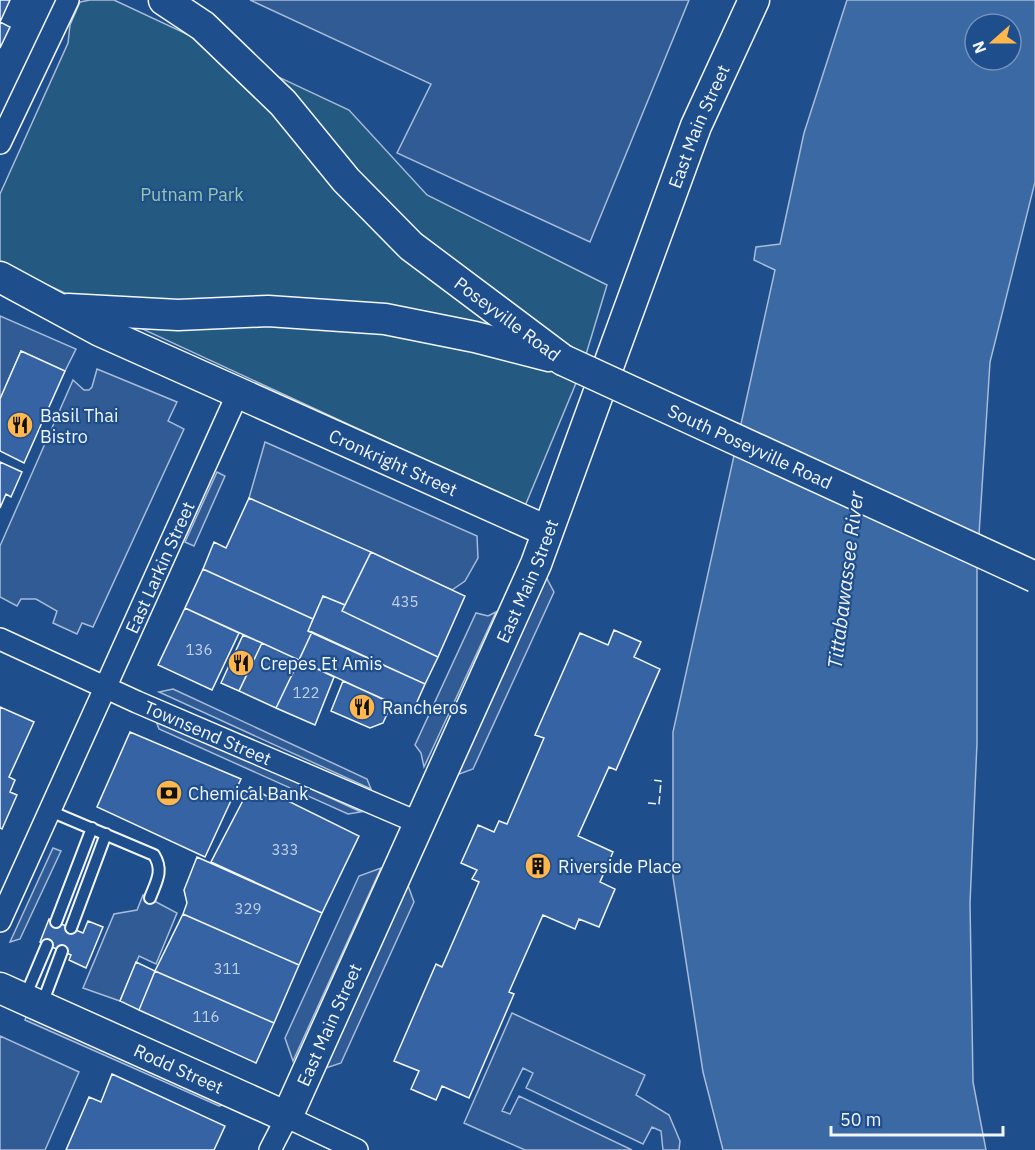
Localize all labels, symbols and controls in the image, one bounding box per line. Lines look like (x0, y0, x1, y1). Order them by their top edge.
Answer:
north arrow (963, 12, 1023, 72)
text: N (968, 38, 990, 56)
street label: East Main Street (663, 61, 734, 191)
park label: Putnam Park (140, 183, 244, 206)
street label: Poseyville Road (450, 271, 565, 366)
street label: South Poseyville Road (664, 398, 836, 494)
place label: Basil Thai Bistro (40, 404, 118, 448)
restaurant icon: Basil Thai Bistro (5, 410, 35, 440)
street label: Cronkright Street (325, 423, 461, 501)
water label: Tittabawassee River (821, 489, 869, 670)
street label: East Larkin Street (120, 498, 199, 637)
street label: East Main Street (491, 516, 563, 646)
house number: 435 (391, 592, 419, 611)
house number: 136 (185, 640, 213, 659)
restaurant icon: Crepes Et Amis (226, 648, 256, 678)
place label: Crepes Et Amis (260, 652, 383, 675)
house number: 122 (292, 683, 320, 702)
restaurant icon: Rancheros (347, 692, 377, 722)
street label: Townsend Street (141, 695, 275, 770)
place label: Rancheros (382, 696, 468, 719)
bank icon: Chemical Bank (154, 778, 184, 808)
place label: Chemical Bank (188, 782, 309, 805)
house number: 333 (271, 840, 299, 859)
building icon: Riverside Place (523, 851, 553, 881)
place label: Riverside Place (558, 855, 681, 878)
house number: 329 (234, 899, 262, 918)
house number: 311 (213, 959, 241, 978)
street label: East Main Street (291, 960, 366, 1090)
house number: 116 (192, 1007, 220, 1026)
street label: Rodd Street (130, 1038, 227, 1099)
scale bar (831, 1099, 1004, 1137)
text: 50 m (840, 1108, 882, 1131)

